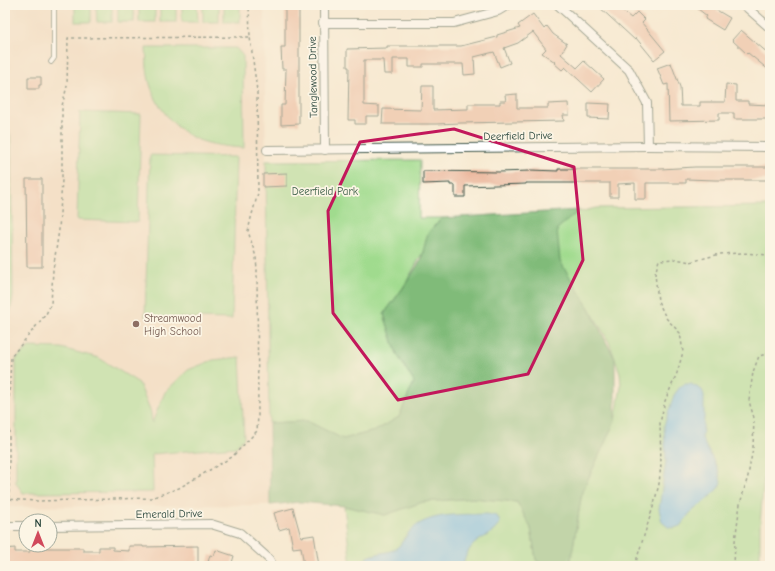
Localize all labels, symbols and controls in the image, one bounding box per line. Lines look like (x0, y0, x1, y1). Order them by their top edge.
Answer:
street label: Tanglewood Drive (306, 36, 320, 118)
street label: Deerfield Drive (483, 129, 553, 143)
park label: Deerfield Park (292, 185, 359, 198)
place label: Streamwood High School (144, 312, 202, 338)
marker: Streamwood High School (131, 319, 141, 329)
street label: Emerald Drive (136, 507, 203, 521)
north arrow (18, 513, 58, 553)
text: N (34, 517, 42, 530)

